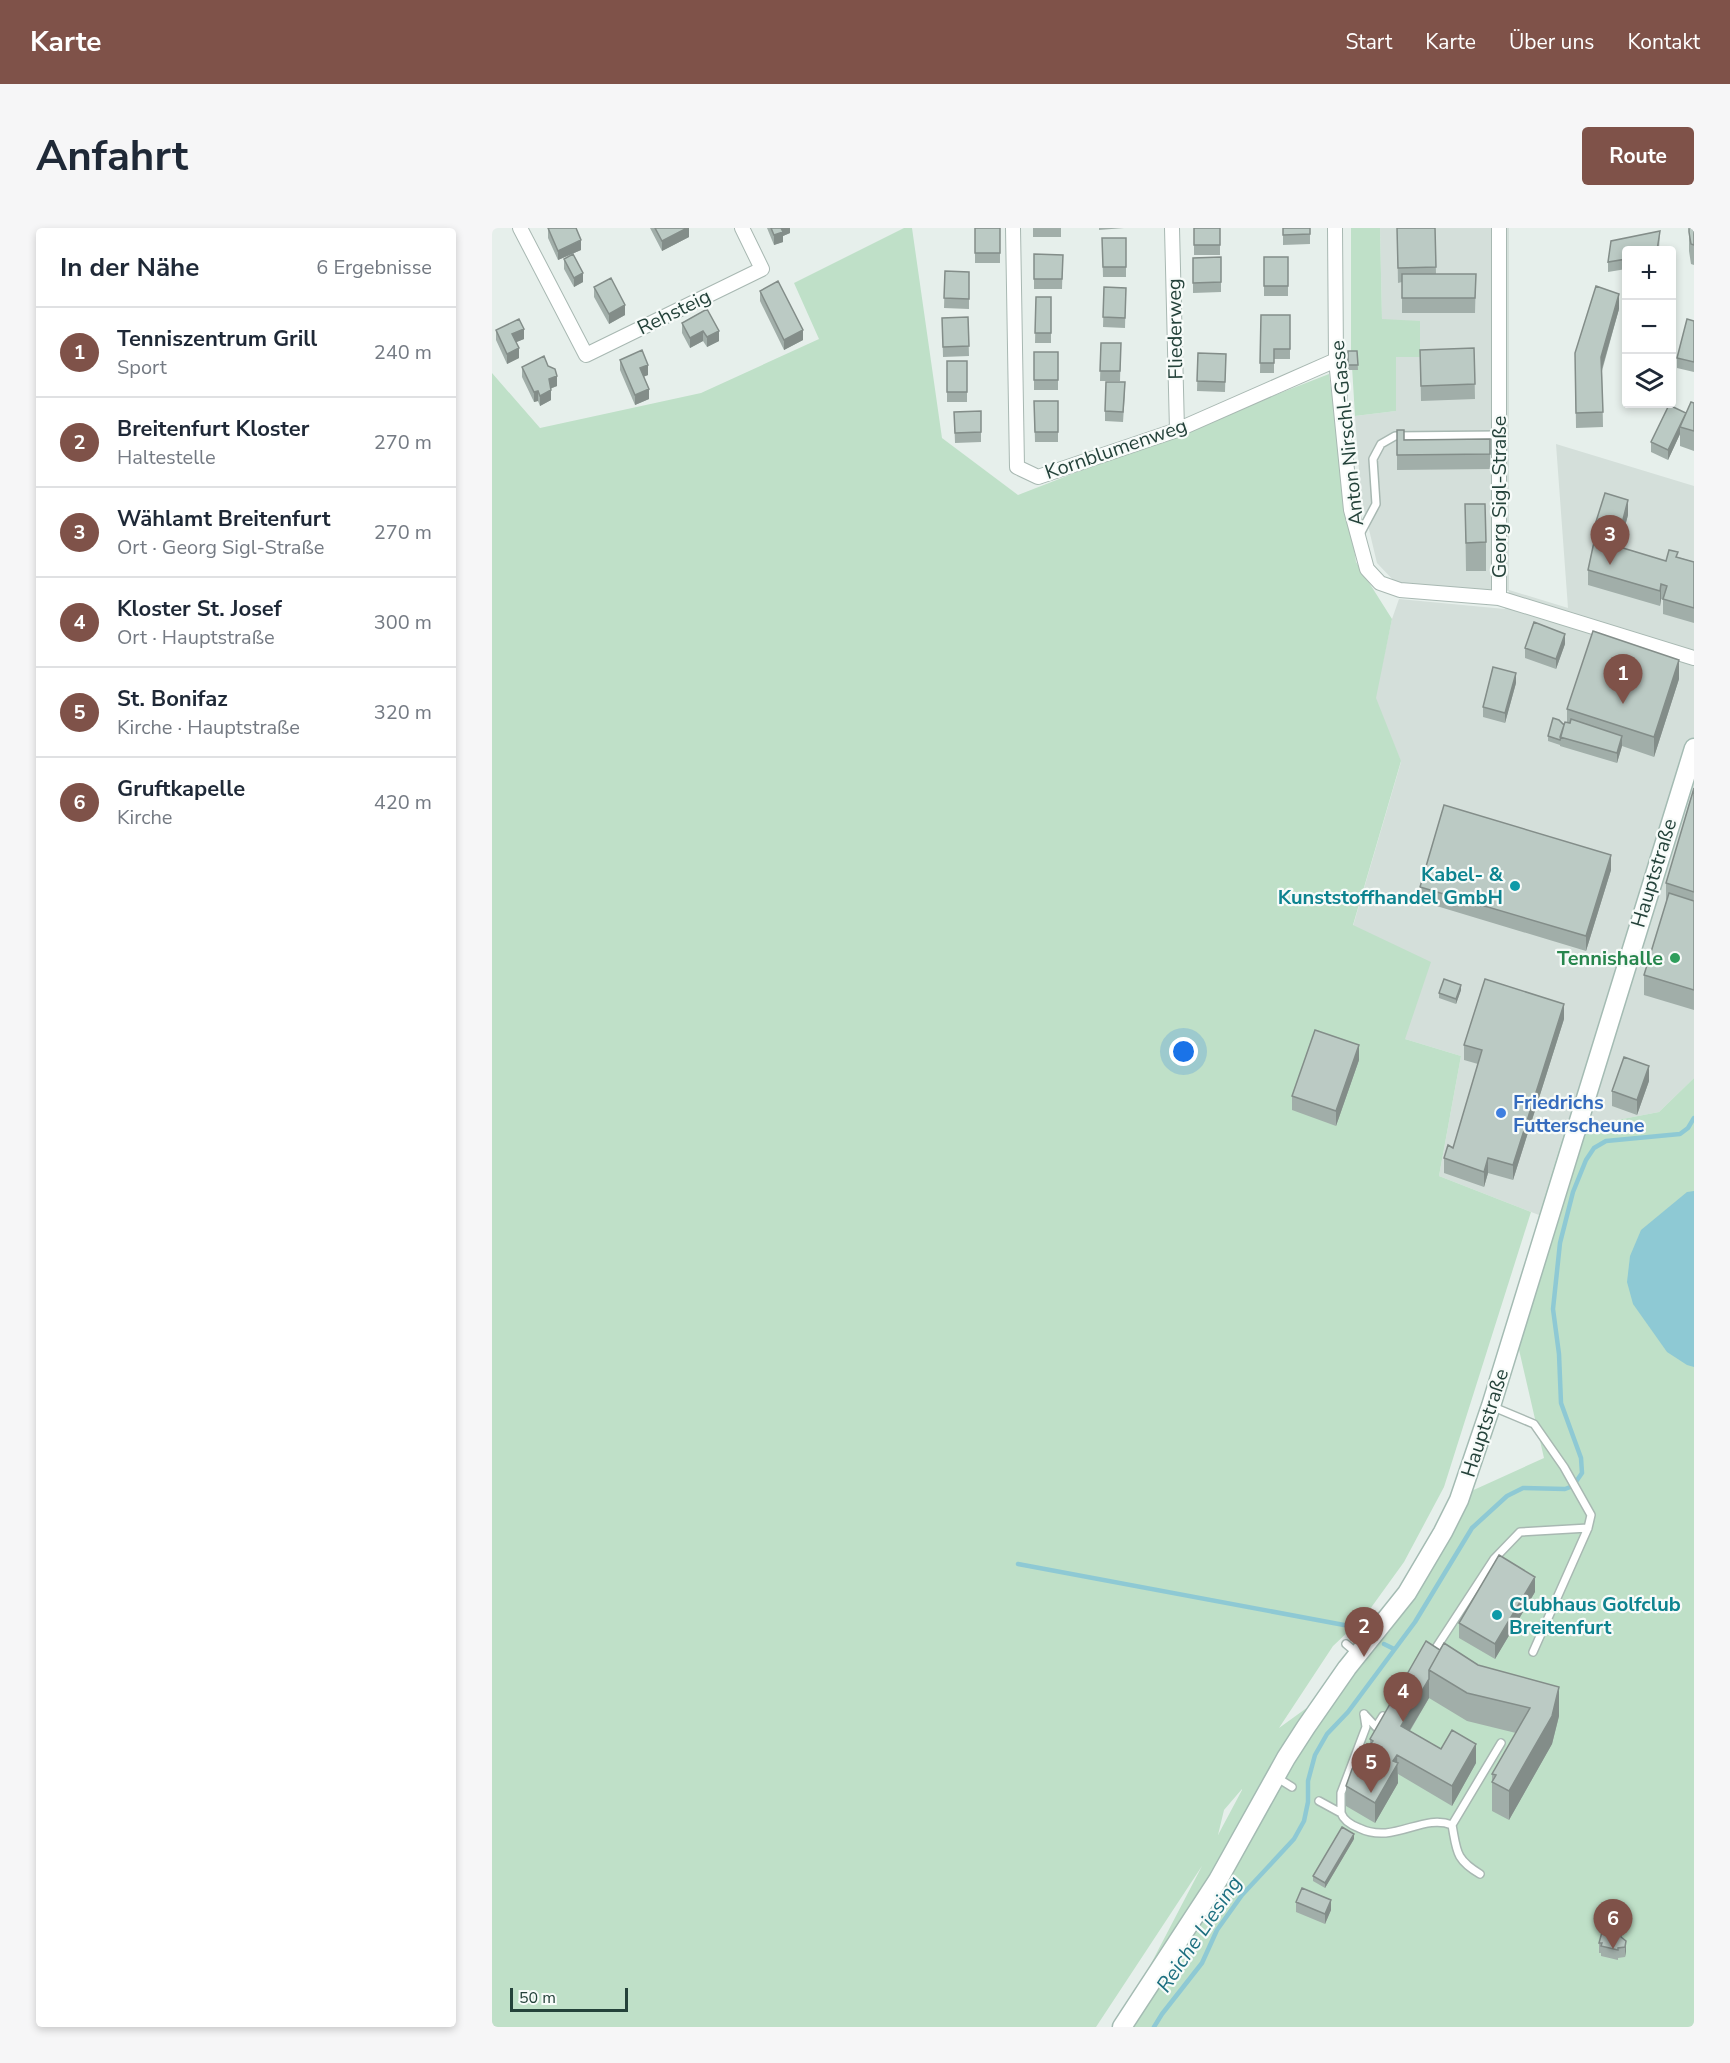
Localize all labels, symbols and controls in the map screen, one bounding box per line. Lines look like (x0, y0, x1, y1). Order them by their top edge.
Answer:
text: Karte (30, 23, 101, 61)
text: Start (1345, 28, 1392, 56)
text: Karte (1425, 28, 1476, 56)
text: Über uns (1509, 28, 1594, 56)
text: Kontakt (1627, 28, 1700, 56)
button: Route (1582, 127, 1694, 185)
text: Anfahrt (36, 128, 188, 185)
map controls (1622, 246, 1676, 408)
button: + (1622, 246, 1676, 300)
text: In der Nähe (60, 250, 199, 285)
text: 6 Ergebnisse (316, 254, 432, 281)
street label: Fliederweg (1161, 278, 1189, 380)
street label: Rehsteig (633, 283, 715, 341)
button: − (1622, 300, 1676, 354)
text: Tenniszentrum Grill (117, 324, 317, 354)
text: 1 (74, 339, 86, 366)
text: 240 m (374, 339, 432, 366)
street label: Anton Nirschl-Gasse (1324, 339, 1370, 527)
text: Sport (117, 354, 167, 381)
button: layers (1622, 354, 1676, 408)
street label: Kornblumenweg (1041, 412, 1191, 486)
text: Breitenfurt Kloster (117, 414, 309, 444)
street label: Georg Sigl-Straße (1486, 416, 1513, 578)
text: 2 (74, 429, 86, 456)
text: 270 m (374, 429, 432, 456)
text: Haltestelle (117, 444, 216, 471)
text: Wählamt Breitenfurt (117, 504, 331, 534)
pin: 3 (1590, 516, 1630, 565)
text: 3 (74, 519, 86, 546)
text: 270 m (374, 519, 432, 546)
text: Ort · Georg Sigl-Straße (117, 534, 324, 561)
text: Kloster St. Josef (117, 594, 282, 624)
text: 4 (74, 609, 86, 636)
text: 300 m (374, 609, 432, 636)
text: Ort · Hauptstraße (117, 624, 275, 651)
pin: 1 (1604, 654, 1642, 704)
text: St. Bonifaz (117, 684, 228, 714)
text: 5 (74, 699, 86, 726)
text: 320 m (374, 699, 432, 726)
text: Kirche · Hauptstraße (117, 714, 300, 741)
text: Gruftkapelle (117, 774, 245, 804)
text: 6 (74, 789, 86, 816)
text: 420 m (374, 789, 432, 816)
text: Kirche (117, 804, 172, 831)
street label: Hauptstraße (1625, 815, 1683, 931)
place label: Kabel- & Kunststoffhandel GmbH (1278, 861, 1503, 911)
marker: Kabel- & Kunststoffhandel GmbH (1508, 879, 1522, 893)
place label: Tennishalle (1557, 945, 1663, 972)
marker: Tennishalle (1668, 951, 1682, 965)
your location (1169, 1037, 1198, 1066)
place label: Friedrichs Futterscheune (1513, 1089, 1645, 1139)
marker: Friedrichs Futterscheune (1494, 1106, 1508, 1120)
street label: Hauptstraße (1455, 1365, 1515, 1481)
place label: Clubhaus Golfclub Breitenfurt (1509, 1591, 1681, 1641)
pin: 2 (1344, 1608, 1384, 1657)
marker: Clubhaus Golfclub Breitenfurt (1490, 1608, 1504, 1622)
pin: 4 (1384, 1672, 1422, 1722)
pin: 5 (1352, 1744, 1390, 1793)
water label: Reiche Liesing (1150, 1870, 1248, 1998)
pin: 6 (1594, 1900, 1632, 1949)
scale bar (510, 1985, 628, 2012)
text: 50 m (519, 1987, 556, 2009)

